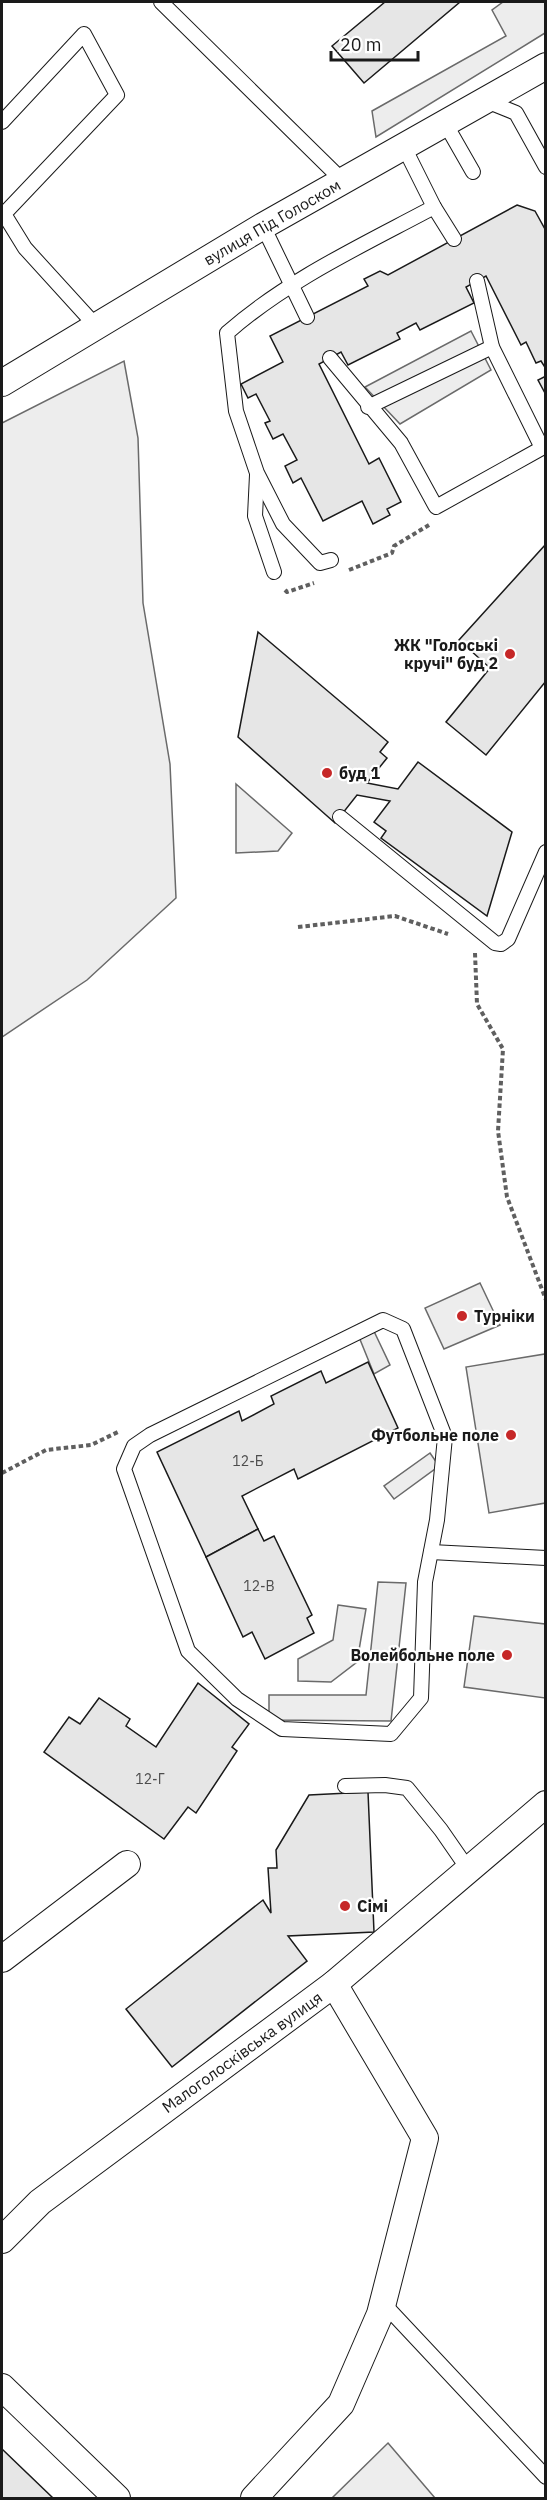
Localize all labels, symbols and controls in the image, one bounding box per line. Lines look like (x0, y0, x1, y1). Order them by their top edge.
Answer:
scale bar (331, 24, 418, 62)
text: 20 m (340, 33, 382, 56)
street label: вулиця Під Голоском (200, 175, 344, 269)
place label: ЖК "Голоські кручі" буд 2 (394, 635, 498, 673)
marker: ЖК "Голоські кручі" буд 2 (503, 647, 517, 661)
place label: буд 1 (339, 763, 380, 783)
marker: буд 1 (320, 766, 334, 780)
place label: Турніки (474, 1306, 535, 1326)
marker: Турніки (455, 1309, 469, 1323)
place label: Футбольне поле (371, 1425, 499, 1445)
marker: Футбольне поле (504, 1428, 518, 1442)
house number: 12-Б (232, 1452, 264, 1470)
house number: 12-В (243, 1577, 275, 1595)
place label: Волейбольне поле (350, 1645, 495, 1665)
marker: Волейбольне поле (500, 1648, 514, 1662)
house number: 12-Г (135, 1770, 165, 1788)
place label: Сімі (357, 1896, 388, 1916)
marker: Сімі (338, 1899, 352, 1913)
street label: Малоголосківська вулиця (158, 1987, 326, 2117)

